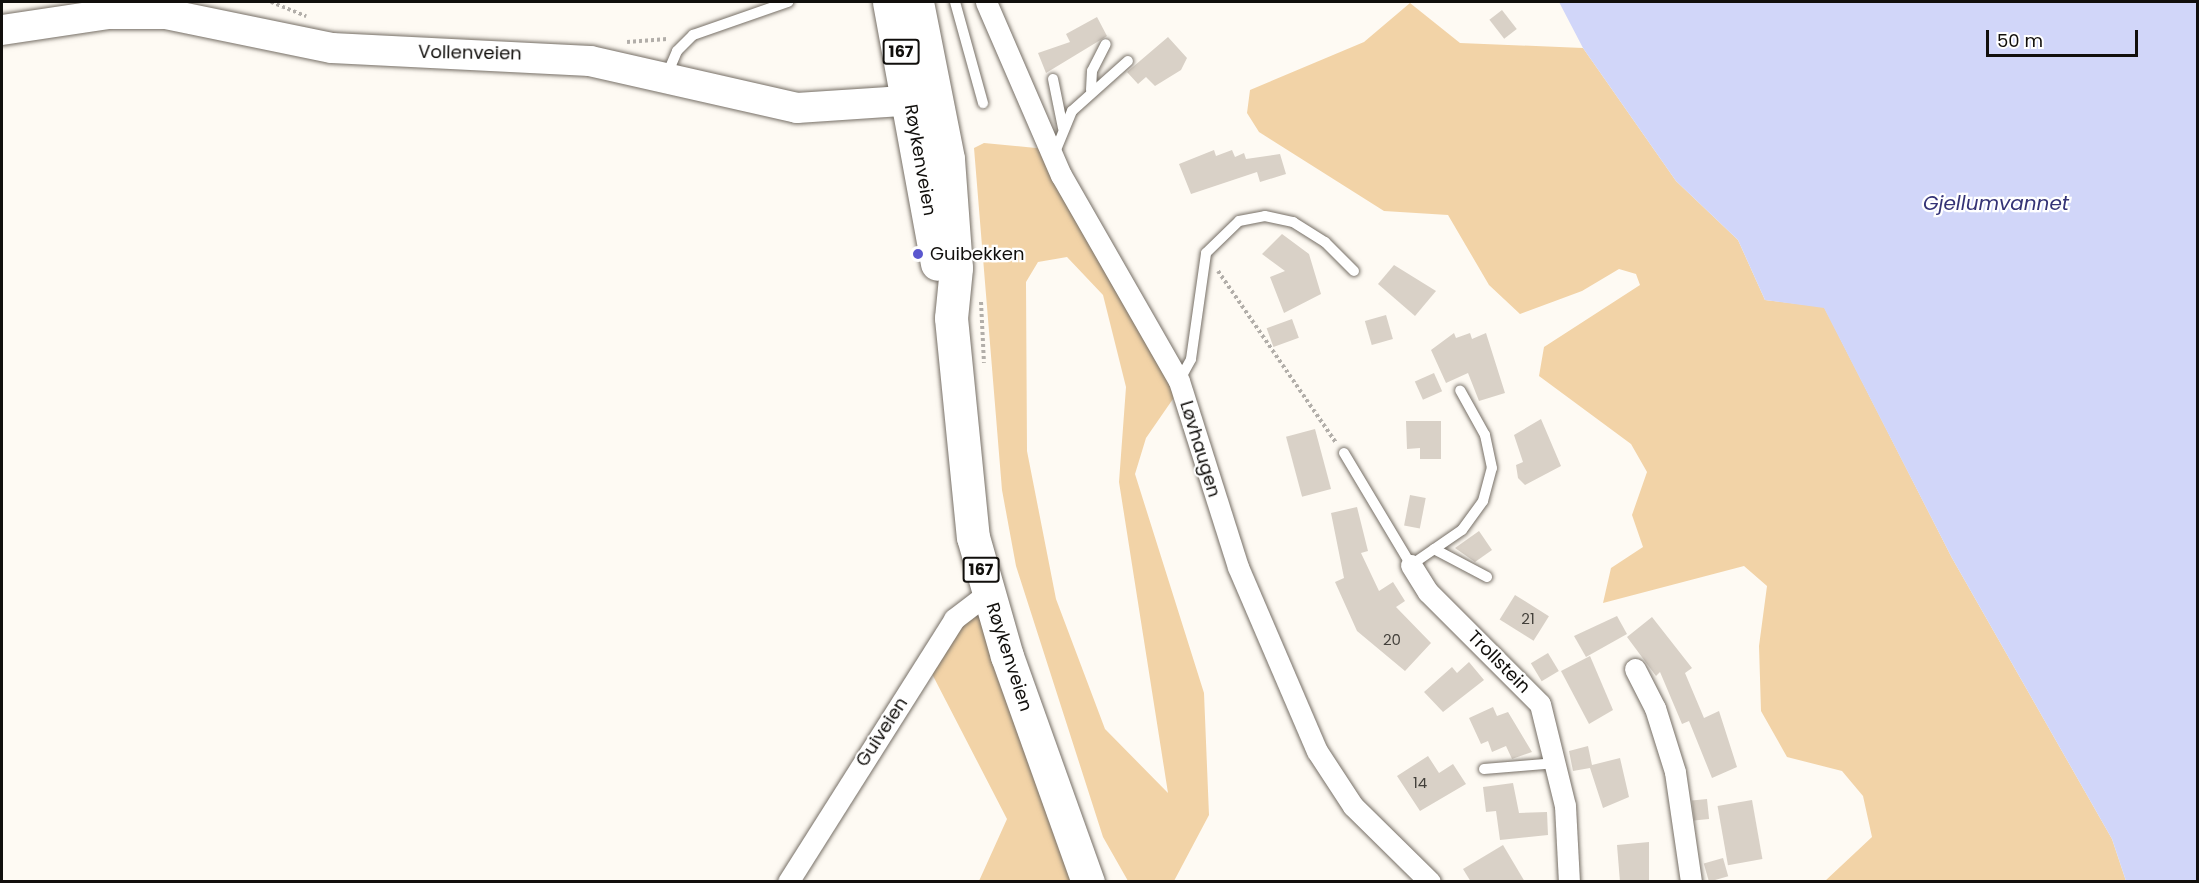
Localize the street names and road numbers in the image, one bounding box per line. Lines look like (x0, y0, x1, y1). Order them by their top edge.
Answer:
road number: 167 (882, 39, 920, 65)
street label: Vollenveien (418, 41, 522, 65)
street label: Røykenveien (900, 103, 940, 217)
street label: Løvhaugen (1175, 398, 1225, 500)
road number: 167 (962, 557, 1000, 583)
street label: Røykenveien (981, 600, 1037, 714)
street label: Trollstein (1463, 626, 1535, 698)
street label: Guiveien (852, 693, 912, 771)

